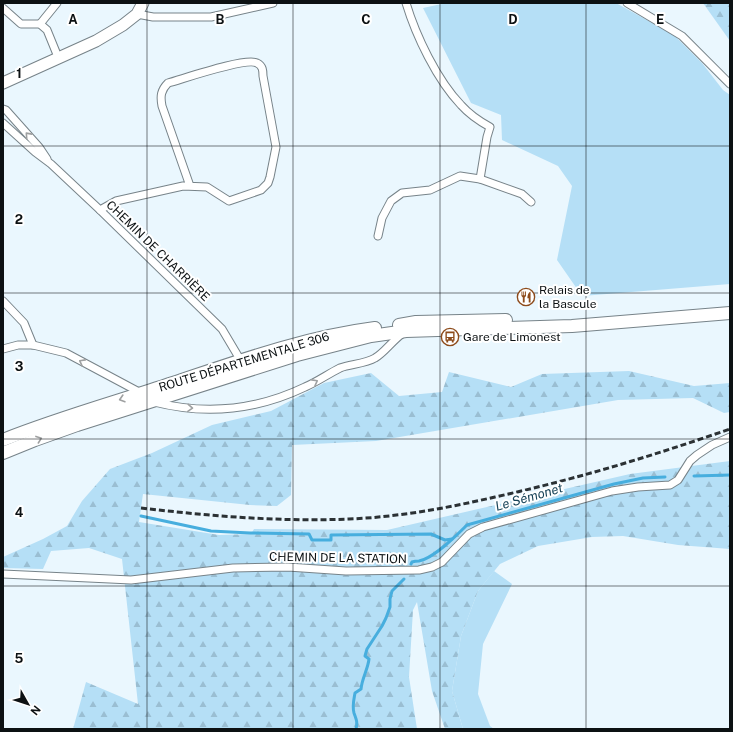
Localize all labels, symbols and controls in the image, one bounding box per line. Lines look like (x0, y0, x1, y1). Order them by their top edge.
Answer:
text: A (68, 12, 78, 27)
text: B (216, 12, 225, 27)
text: C (361, 12, 371, 27)
text: D (508, 12, 518, 27)
text: E (656, 12, 664, 27)
text: 1 (16, 66, 22, 81)
one-way arrow (26, 132, 33, 140)
street label: CHEMIN DE CHARRIÈRE (103, 198, 213, 304)
text: 2 (15, 212, 23, 227)
place label: Relais de la Bascule (539, 283, 597, 311)
restaurant icon: Relais de la Bascule (516, 287, 536, 307)
bus stop icon: Gare de Limonest (440, 327, 460, 347)
street label: ROUTE DÉPARTEMENTALE 306 (157, 329, 331, 395)
place label: Gare de Limonest (463, 330, 561, 344)
text: 3 (15, 359, 24, 374)
one-way arrow (79, 359, 86, 366)
one-way arrow (311, 379, 319, 386)
one-way arrow (119, 394, 126, 403)
one-way arrow (187, 403, 193, 412)
one-way arrow (36, 435, 43, 443)
water label: Le Sémonet (494, 480, 565, 514)
text: 4 (15, 505, 24, 520)
street label: CHEMIN DE LA STATION (269, 550, 407, 566)
text: 5 (15, 651, 24, 666)
north arrow (8, 684, 48, 724)
text: N (28, 703, 43, 717)

